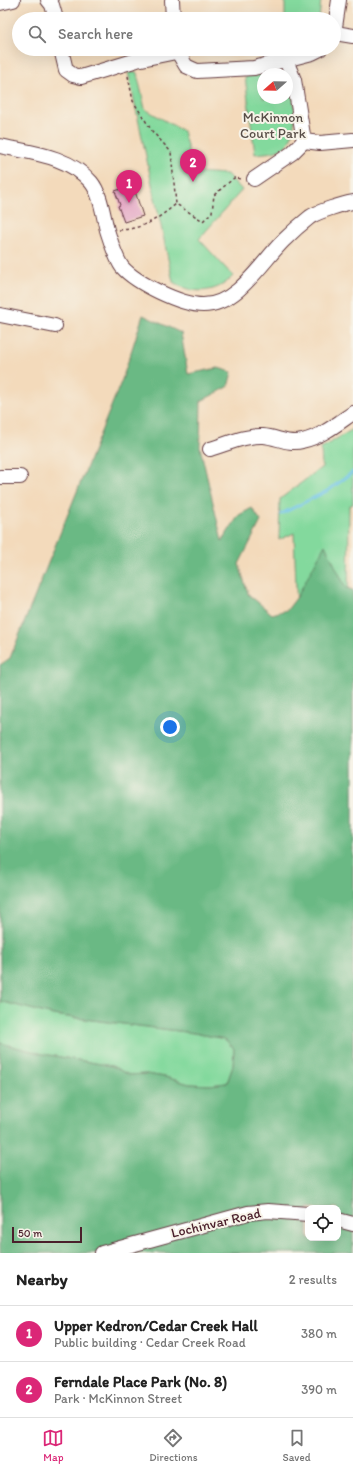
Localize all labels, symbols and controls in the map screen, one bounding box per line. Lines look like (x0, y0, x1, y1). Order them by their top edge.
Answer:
search box (12, 12, 341, 56)
icon: search (26, 23, 48, 45)
text: Search here (58, 25, 133, 43)
north arrow (257, 68, 293, 104)
park label: McKinnon Court Park (240, 109, 307, 142)
pin: 2 (180, 149, 206, 182)
pin: 1 (116, 170, 142, 203)
your location (160, 717, 180, 737)
street label: Lochinvar Road (169, 1204, 263, 1242)
map controls (305, 1205, 341, 1241)
button: locate (305, 1205, 341, 1241)
scale bar (12, 1225, 82, 1244)
text: 50 m (18, 1227, 42, 1240)
text: Nearby (16, 1269, 68, 1289)
text: 2 results (289, 1272, 337, 1287)
text: Upper Kedron/Cedar Creek Hall (54, 1317, 258, 1335)
text: 1 (26, 1326, 32, 1341)
text: 380 m (301, 1326, 337, 1341)
text: Public building · Cedar Creek Road (54, 1335, 246, 1350)
text: Ferndale Place Park (No. 8) (54, 1373, 227, 1391)
text: 2 (26, 1382, 32, 1397)
text: 390 m (301, 1382, 337, 1397)
text: Park · McKinnon Street (54, 1391, 182, 1406)
tab: Map (42, 1427, 64, 1464)
tab: Directions (149, 1427, 198, 1464)
tab: Saved (282, 1427, 311, 1464)

